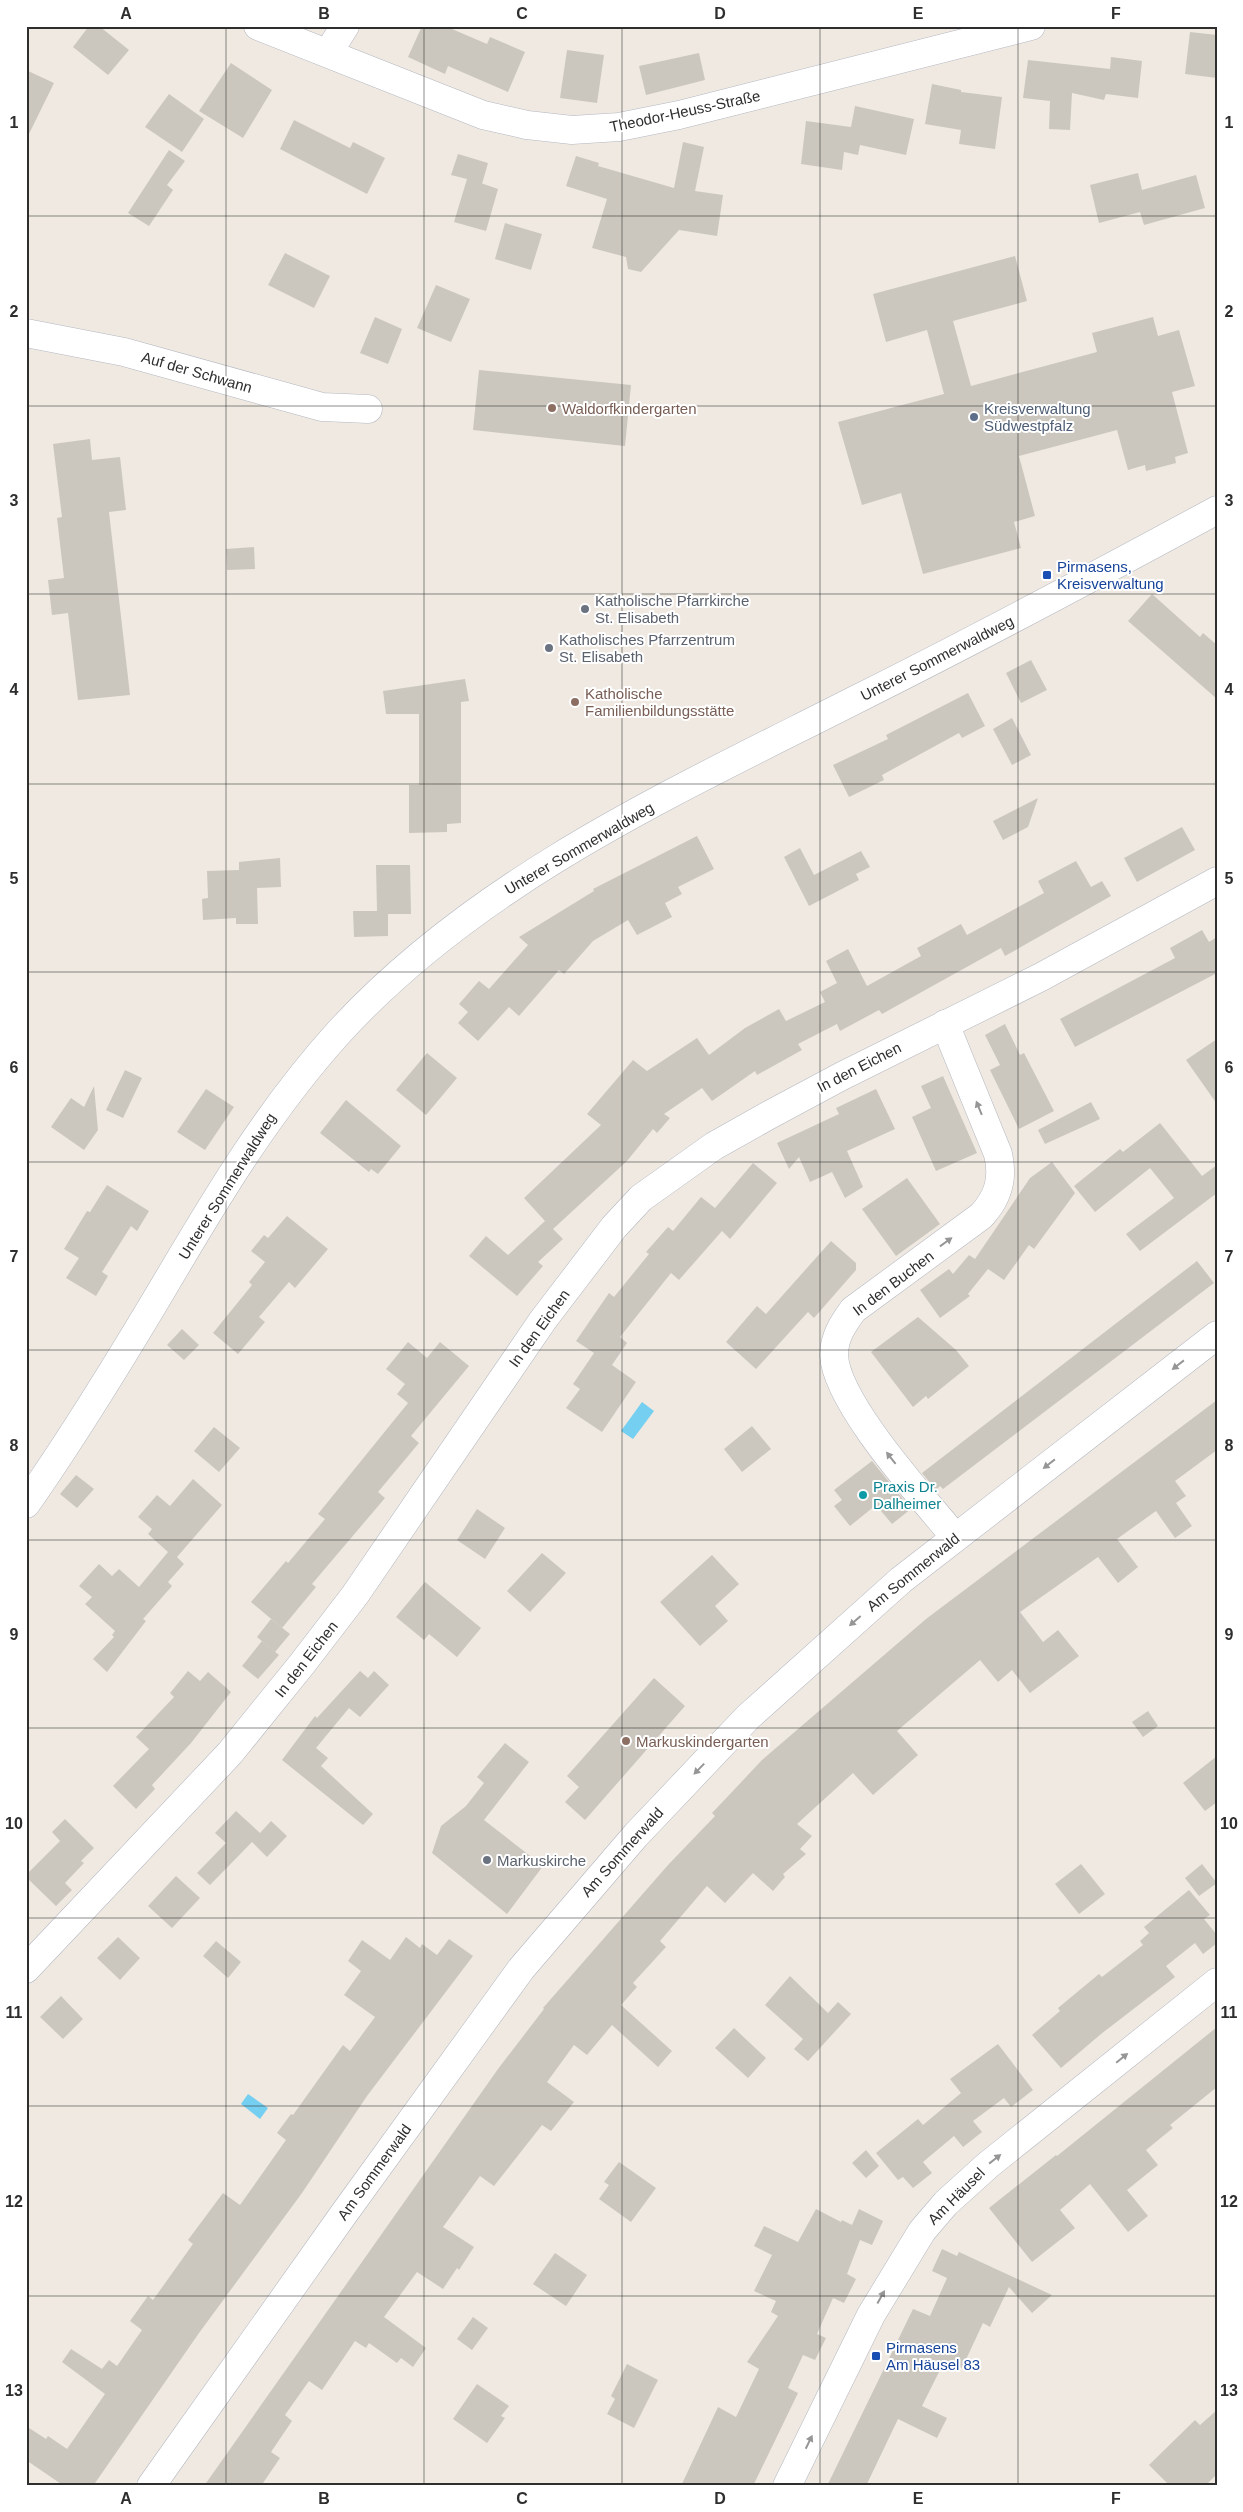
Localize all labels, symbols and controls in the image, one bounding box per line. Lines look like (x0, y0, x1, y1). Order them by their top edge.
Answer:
text: A (120, 5, 132, 22)
text: B (318, 5, 330, 22)
text: C (516, 5, 528, 22)
text: D (714, 5, 726, 22)
text: E (913, 5, 924, 22)
text: F (1111, 5, 1121, 22)
street label: Theodor-Heuss-Straße (608, 87, 762, 135)
text: 1 (10, 114, 19, 131)
text: 1 (1225, 114, 1234, 131)
text: 2 (10, 303, 19, 320)
text: 2 (1225, 303, 1234, 320)
street label: Auf der Schwann (140, 348, 254, 396)
place label: Waldorfkindergarten (562, 400, 697, 417)
place label: Kreisverwaltung Südwestpfalz (984, 400, 1091, 434)
marker: Waldorfkindergarten (546, 402, 558, 414)
marker: Kreisverwaltung Südwestpfalz (968, 411, 980, 423)
text: 3 (10, 492, 19, 509)
text: 3 (1225, 492, 1234, 509)
place label: Pirmasens, Kreisverwaltung (1057, 558, 1164, 592)
marker: Pirmasens, Kreisverwaltung (1041, 569, 1053, 581)
place label: Katholische Pfarrkirche St. Elisabeth (595, 592, 749, 626)
marker: Katholische Pfarrkirche St. Elisabeth (579, 603, 591, 615)
street label: Unterer Sommerwaldweg (858, 612, 1016, 704)
place label: Katholisches Pfarrzentrum St. Elisabeth (559, 631, 735, 665)
marker: Katholisches Pfarrzentrum St. Elisabeth (543, 642, 555, 654)
text: 4 (10, 681, 19, 698)
text: 4 (1225, 681, 1234, 698)
place label: Katholische Familienbildungsstätte (585, 685, 734, 719)
marker: Katholische Familienbildungsstätte (569, 696, 581, 708)
street label: Unterer Sommerwaldweg (501, 798, 657, 898)
text: 5 (10, 870, 19, 887)
text: 5 (1225, 870, 1234, 887)
street label: In den Eichen (814, 1039, 904, 1095)
text: 6 (10, 1059, 19, 1076)
text: 6 (1225, 1059, 1234, 1076)
one-way arrow (975, 1100, 982, 1115)
street label: Unterer Sommerwaldweg (175, 1110, 279, 1262)
one-way arrow (939, 1237, 953, 1247)
street label: In den Buchen (849, 1247, 937, 1319)
text: 7 (10, 1248, 19, 1265)
text: 7 (1225, 1248, 1234, 1265)
street label: In den Eichen (505, 1286, 573, 1370)
one-way arrow (1171, 1360, 1185, 1370)
text: 8 (10, 1437, 19, 1454)
text: 8 (1225, 1437, 1234, 1454)
one-way arrow (886, 1452, 897, 1465)
one-way arrow (1043, 1459, 1056, 1470)
place label: Praxis Dr. Dalheimer (873, 1478, 941, 1512)
marker: Praxis Dr. Dalheimer (857, 1489, 869, 1501)
street label: Am Sommerwald (863, 1529, 963, 1615)
one-way arrow (848, 1615, 861, 1626)
street label: In den Eichen (271, 1618, 341, 1700)
text: 9 (10, 1626, 19, 1643)
text: 9 (1225, 1626, 1234, 1643)
place label: Markuskindergarten (636, 1733, 769, 1750)
marker: Markuskindergarten (620, 1735, 632, 1747)
one-way arrow (693, 1762, 705, 1774)
street label: Am Sommerwald (577, 1804, 667, 1900)
text: 10 (5, 1815, 23, 1832)
text: 10 (1220, 1815, 1238, 1832)
place label: Markuskirche (497, 1852, 586, 1869)
marker: Markuskirche (481, 1854, 493, 1866)
text: 11 (6, 2004, 23, 2021)
text: 11 (1221, 2004, 1238, 2021)
one-way arrow (1115, 2053, 1129, 2063)
street label: Am Sommerwald (334, 2121, 414, 2223)
one-way arrow (988, 2154, 1001, 2165)
street label: Am Häusel (924, 2164, 988, 2228)
text: 12 (5, 2193, 23, 2210)
text: 12 (1220, 2193, 1238, 2210)
one-way arrow (877, 2290, 886, 2304)
place label: Pirmasens Am Häusel 83 (886, 2339, 980, 2373)
marker: Pirmasens Am Häusel 83 (870, 2350, 882, 2362)
text: 13 (5, 2382, 23, 2399)
text: 13 (1220, 2382, 1238, 2399)
one-way arrow (805, 2435, 813, 2449)
text: A (120, 2490, 132, 2507)
text: B (318, 2490, 330, 2507)
text: C (516, 2490, 528, 2507)
text: D (714, 2490, 726, 2507)
text: E (913, 2490, 924, 2507)
text: F (1111, 2490, 1121, 2507)

